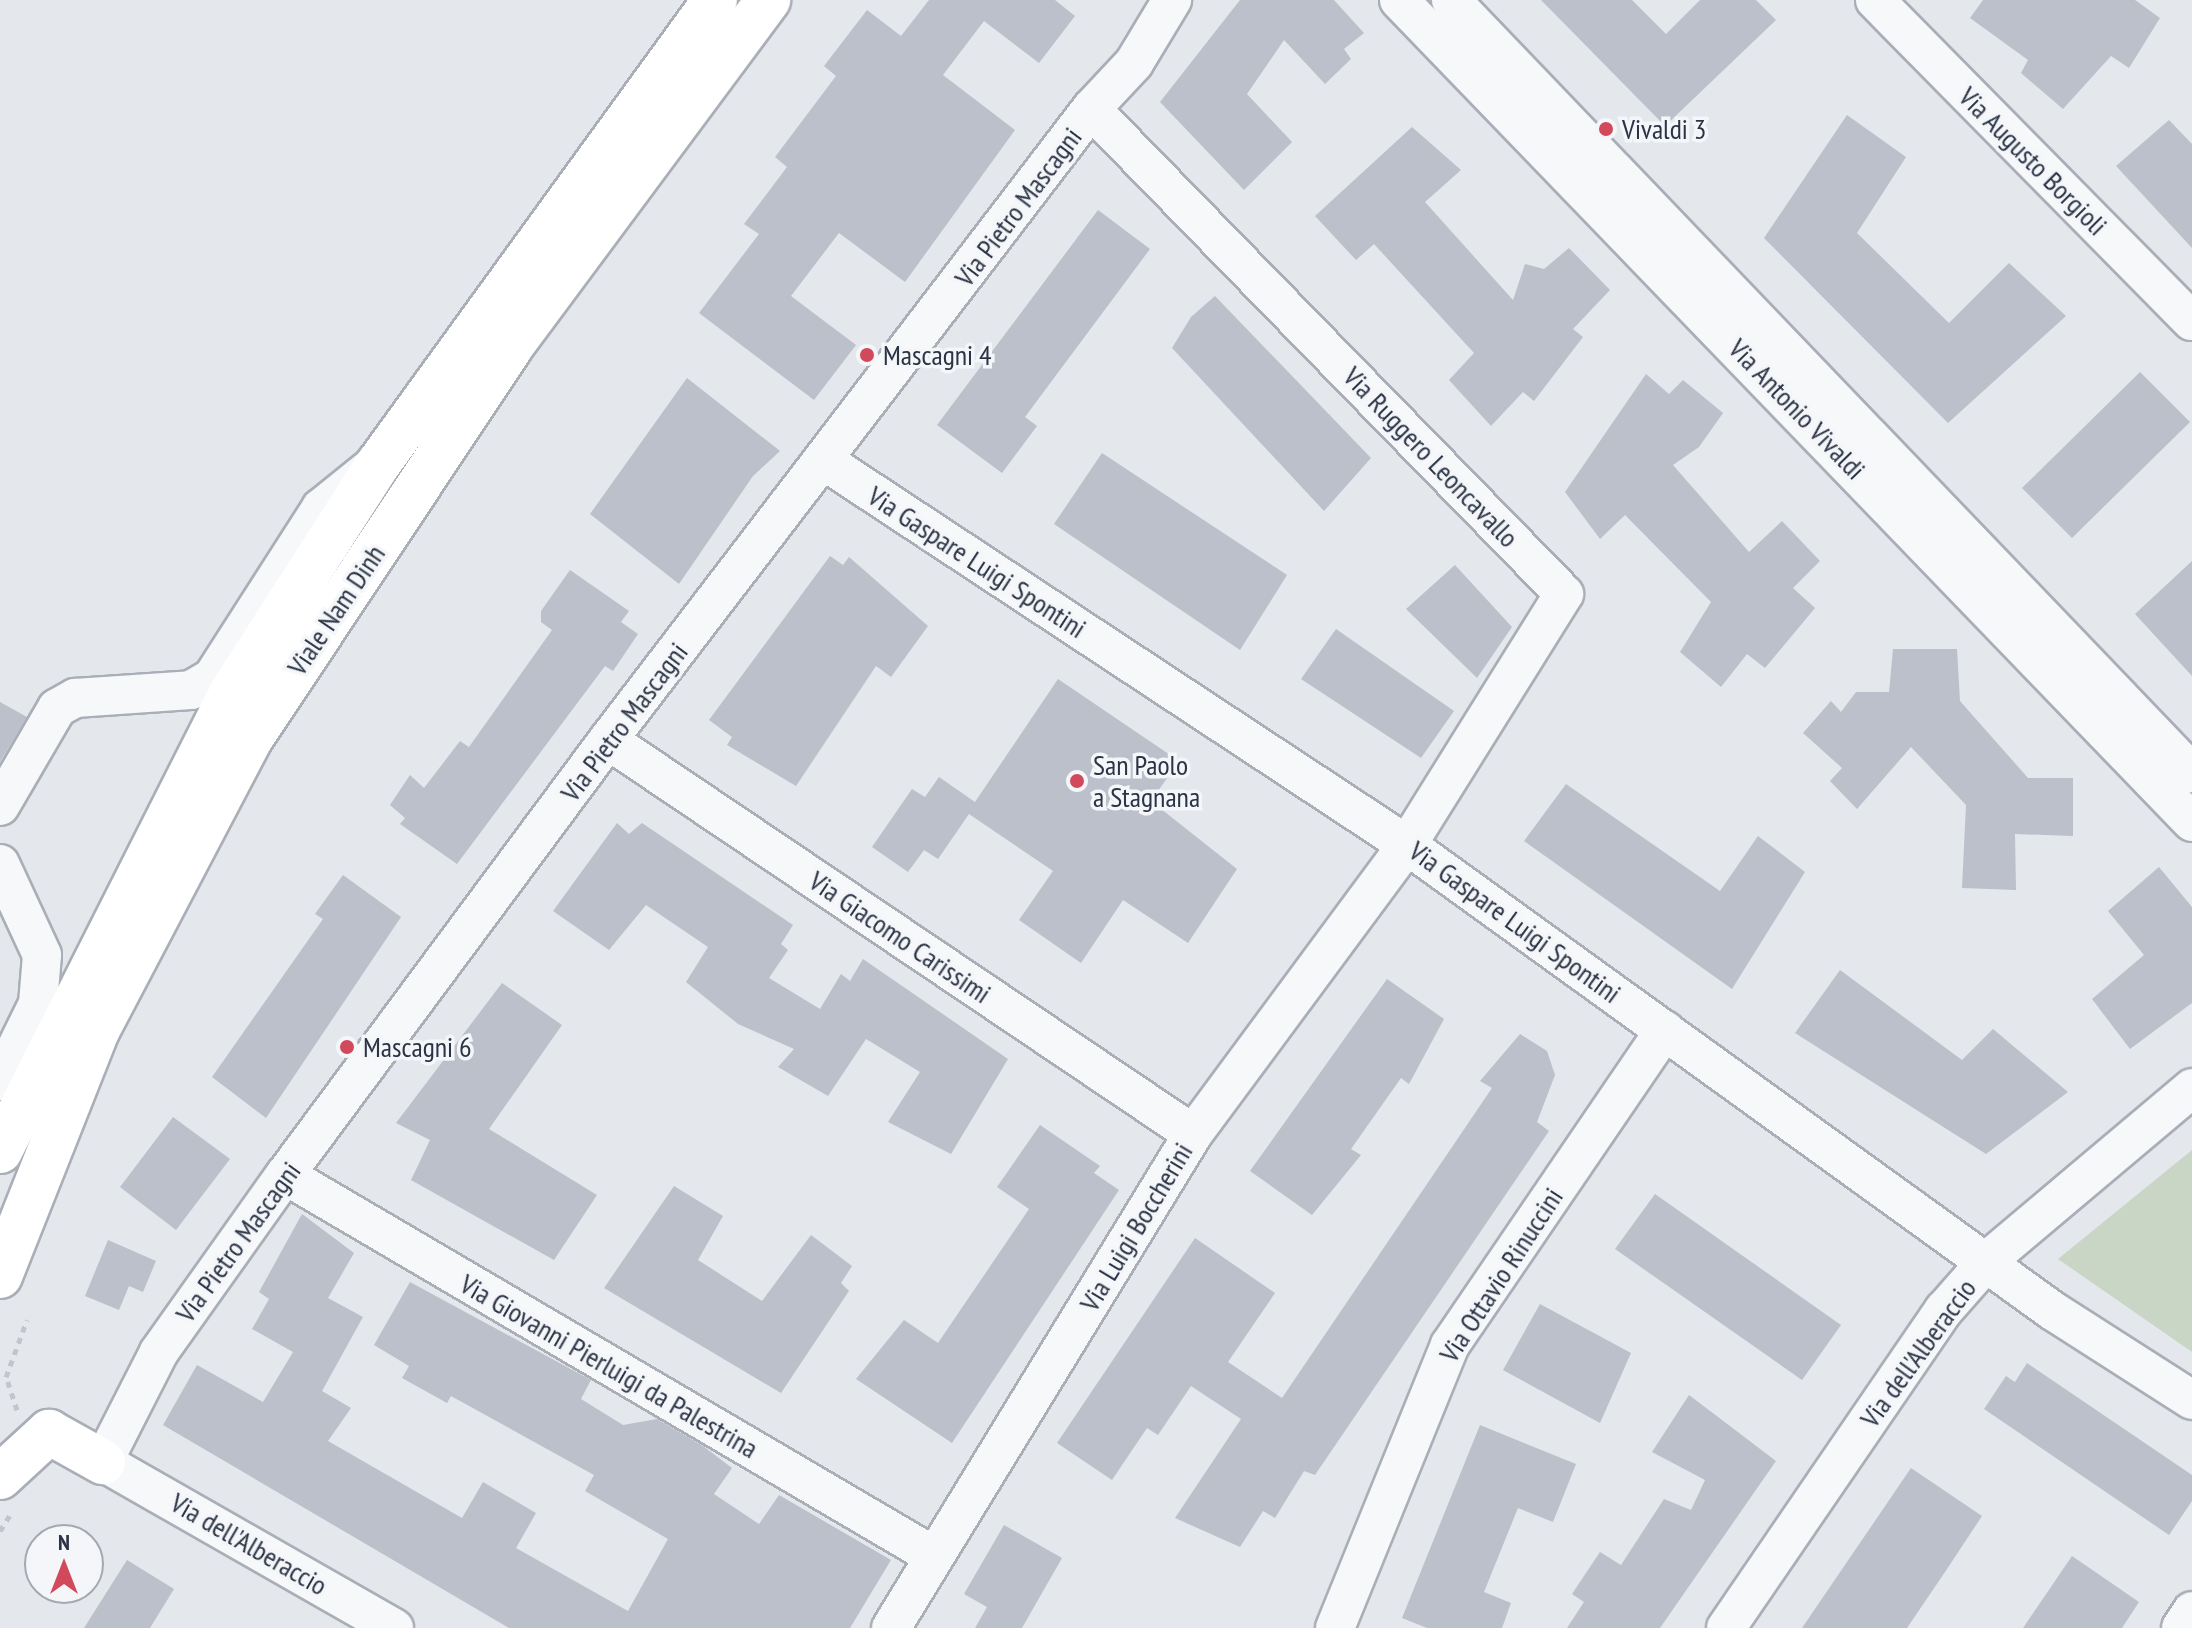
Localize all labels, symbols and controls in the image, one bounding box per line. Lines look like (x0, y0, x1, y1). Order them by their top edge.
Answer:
street label: Via Augusto Borgioli (1952, 80, 2114, 242)
place label: Vivaldi 3 (1622, 112, 1706, 146)
marker: Vivaldi 3 (1597, 120, 1615, 138)
street label: Via Pietro Mascagni (947, 121, 1089, 293)
street label: Via Antonio Vivaldi (1721, 331, 1873, 487)
place label: Mascagni 4 (883, 338, 992, 372)
marker: Mascagni 4 (858, 346, 876, 364)
street label: Via Ruggero Leoncavallo (1336, 360, 1526, 554)
street label: Via Gaspare Luigi Spontini (862, 479, 1092, 645)
street label: Viale Nam Dinh (280, 538, 392, 682)
street label: Via Pietro Mascagni (553, 636, 695, 808)
place label: San Paolo a Stagnana (1093, 748, 1200, 814)
marker: San Paolo a Stagnana (1068, 772, 1086, 790)
street label: Via Gaspare Luigi Spontini (1403, 834, 1627, 1010)
street label: Via Giacomo Carissimi (803, 864, 997, 1010)
place label: Mascagni 6 (363, 1030, 472, 1064)
marker: Mascagni 6 (338, 1038, 356, 1056)
street label: Via Luigi Boccherini (1073, 1137, 1199, 1317)
street label: Via Pietro Mascagni (169, 1155, 307, 1329)
street label: Via Ottavio Rinuccini (1432, 1182, 1570, 1368)
street label: Via Giovanni Pierluigi da Palestrina (454, 1267, 764, 1465)
street label: Via dell'Alberaccio (1853, 1272, 1983, 1434)
street label: Via dell'Alberaccio (165, 1486, 333, 1602)
north arrow (24, 1524, 104, 1604)
text: N (58, 1528, 70, 1556)

